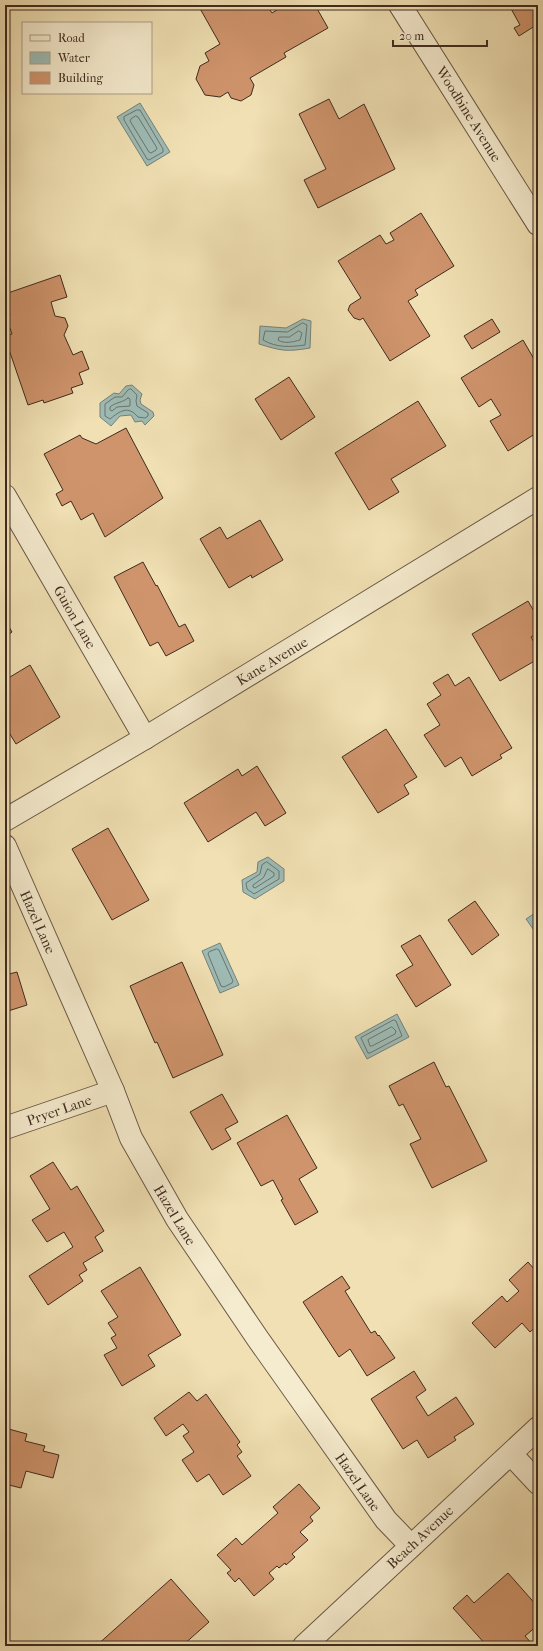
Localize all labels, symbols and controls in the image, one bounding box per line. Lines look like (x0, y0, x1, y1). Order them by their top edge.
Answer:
legend (22, 22, 152, 94)
scale bar (393, 22, 487, 48)
text: 20 m (399, 29, 424, 43)
text: Road (58, 31, 85, 45)
text: Water (57, 51, 91, 65)
street label: Woodbine Avenue (432, 63, 505, 165)
text: Building (58, 71, 103, 85)
street label: Guion Lane (50, 583, 99, 652)
street label: Kane Avenue (234, 634, 311, 689)
street label: Hazel Lane (16, 888, 59, 957)
street label: Pryer Lane (25, 1091, 94, 1129)
street label: Hazel Lane (150, 1182, 199, 1249)
street label: Hazel Lane (331, 1450, 384, 1515)
street label: Beach Avenue (384, 1502, 457, 1572)

